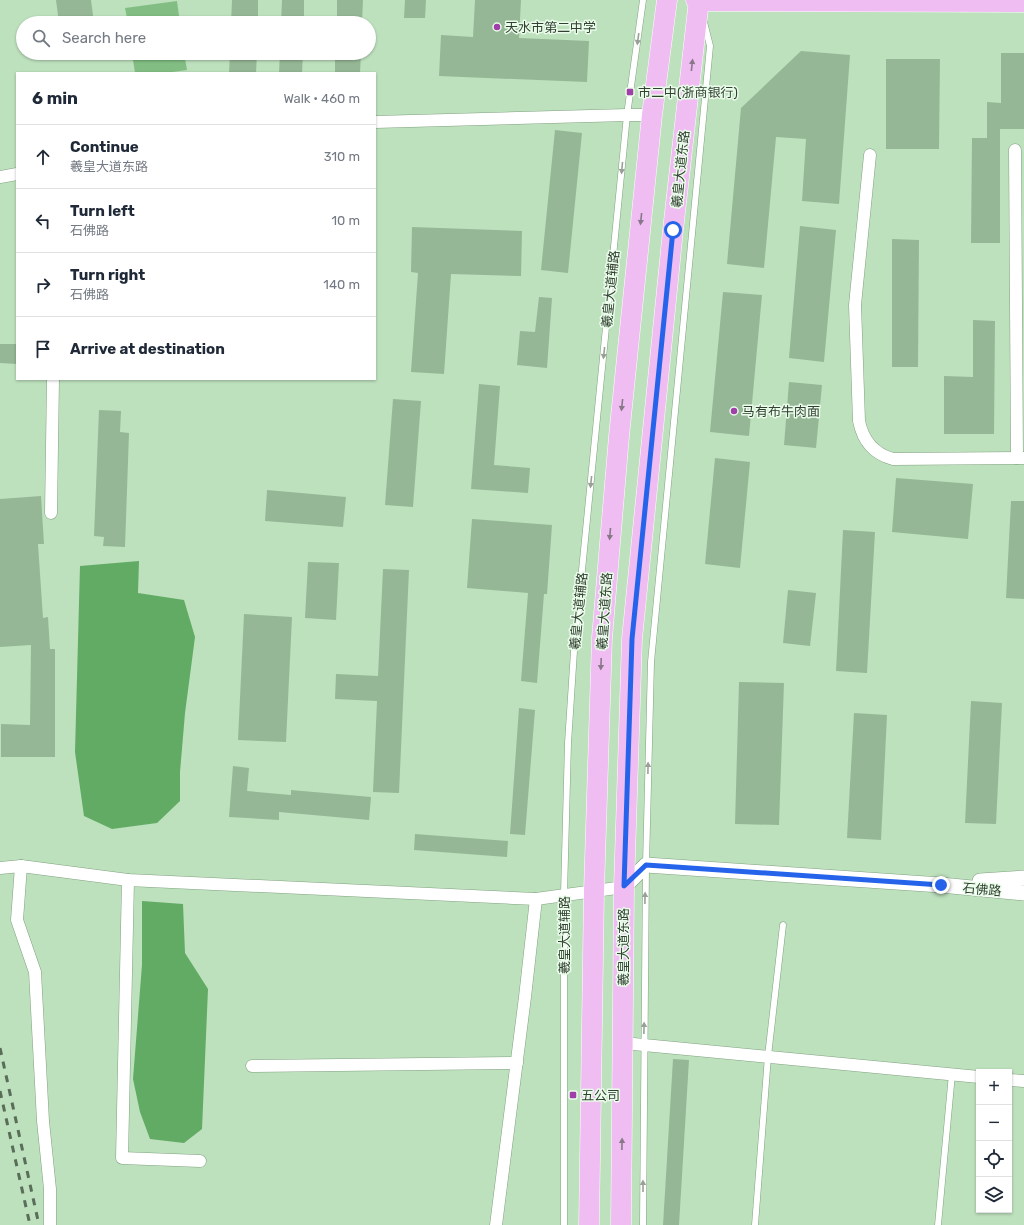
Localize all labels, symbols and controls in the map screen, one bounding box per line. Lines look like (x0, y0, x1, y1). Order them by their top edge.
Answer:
search box (16, 16, 376, 60)
place label: 天水市第二中学 (505, 20, 596, 35)
marker: 天水市第二中学 (492, 22, 502, 32)
icon: search (30, 27, 52, 49)
text: Search here (62, 29, 146, 47)
one-way arrow (635, 33, 641, 45)
one-way arrow (688, 59, 695, 71)
place label: 市二中(浙商银行) (638, 85, 738, 100)
marker: 市二中(浙商银行) (625, 87, 635, 97)
text: 6 min (32, 88, 78, 108)
text: Walk · 460 m (283, 91, 360, 106)
street label: 羲皇大道东路 (669, 129, 692, 209)
text: Continue (70, 138, 139, 156)
icon: ahead (32, 146, 54, 168)
text: 310 m (324, 149, 360, 164)
text: 羲皇大道东路 (70, 159, 148, 174)
one-way arrow (618, 162, 625, 174)
text: Turn left (70, 202, 135, 220)
icon: left (32, 210, 54, 232)
text: 10 m (331, 213, 360, 228)
one-way arrow (638, 213, 644, 226)
route start (664, 221, 682, 239)
text: 石佛路 (70, 223, 109, 238)
street label: 羲皇大道辅路 (599, 249, 622, 329)
text: Turn right (70, 266, 145, 284)
icon: right (32, 274, 54, 296)
text: 140 m (323, 277, 360, 292)
text: 石佛路 (70, 287, 109, 302)
icon: arrive (32, 338, 54, 360)
text: Arrive at destination (70, 340, 225, 358)
one-way arrow (600, 347, 607, 359)
one-way arrow (619, 398, 625, 411)
place label: 马有布牛肉面 (742, 404, 820, 419)
marker: 马有布牛肉面 (729, 406, 739, 416)
one-way arrow (588, 476, 594, 488)
one-way arrow (607, 528, 614, 540)
street label: 羲皇大道辅路 (567, 571, 590, 651)
street label: 羲皇大道东路 (594, 572, 615, 650)
one-way arrow (598, 658, 604, 671)
one-way arrow (645, 761, 651, 774)
route end (932, 876, 950, 894)
street label: 石佛路 (962, 880, 1002, 899)
one-way arrow (642, 891, 648, 904)
street label: 羲皇大道辅路 (557, 896, 572, 974)
street label: 羲皇大道东路 (616, 908, 631, 986)
one-way arrow (641, 1021, 647, 1034)
map controls (976, 1069, 1012, 1213)
button: + (976, 1069, 1012, 1105)
place label: 五公司 (581, 1088, 620, 1103)
marker: 五公司 (568, 1090, 578, 1100)
button: − (976, 1105, 1012, 1141)
one-way arrow (619, 1137, 625, 1150)
button: locate (976, 1141, 1012, 1177)
button: layers (976, 1177, 1012, 1213)
one-way arrow (640, 1179, 646, 1192)

